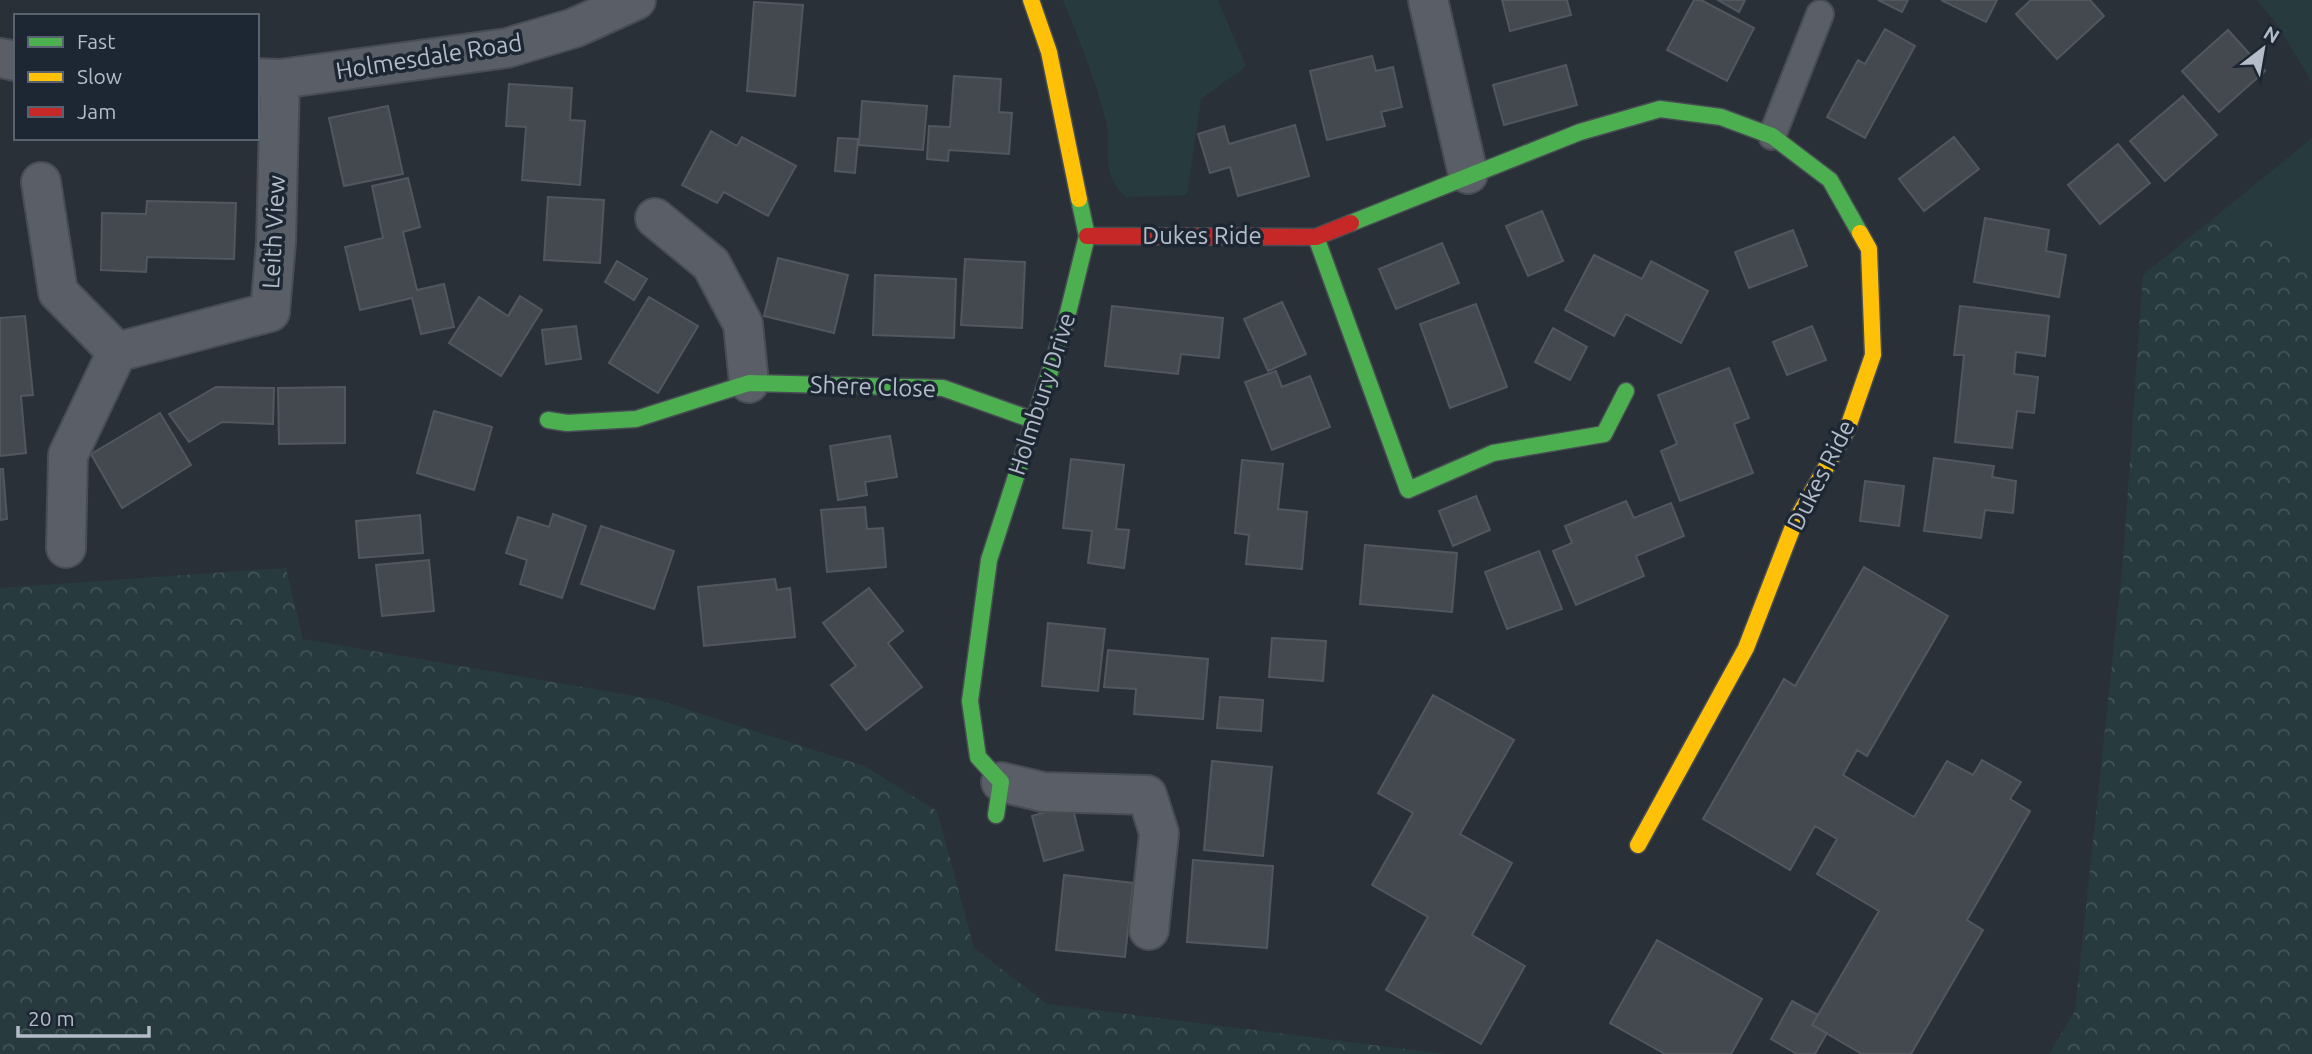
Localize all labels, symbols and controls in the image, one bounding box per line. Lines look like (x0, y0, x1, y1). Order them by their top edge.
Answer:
legend (14, 14, 259, 140)
north arrow (2228, 14, 2298, 84)
text: N (2260, 21, 2284, 48)
street label: Holmesdale Road (334, 28, 524, 85)
text: Fast (77, 29, 115, 53)
text: Slow (77, 64, 122, 88)
text: Jam (77, 99, 116, 123)
street label: Leith View (257, 174, 290, 289)
street label: Dukes Ride (1142, 222, 1262, 249)
street label: Holmbury Drive (1003, 309, 1080, 478)
street label: Shere Close (810, 371, 936, 402)
street label: Dukes Ride (1781, 415, 1860, 534)
scale bar (18, 995, 149, 1038)
text: 20 m (28, 1006, 75, 1030)

